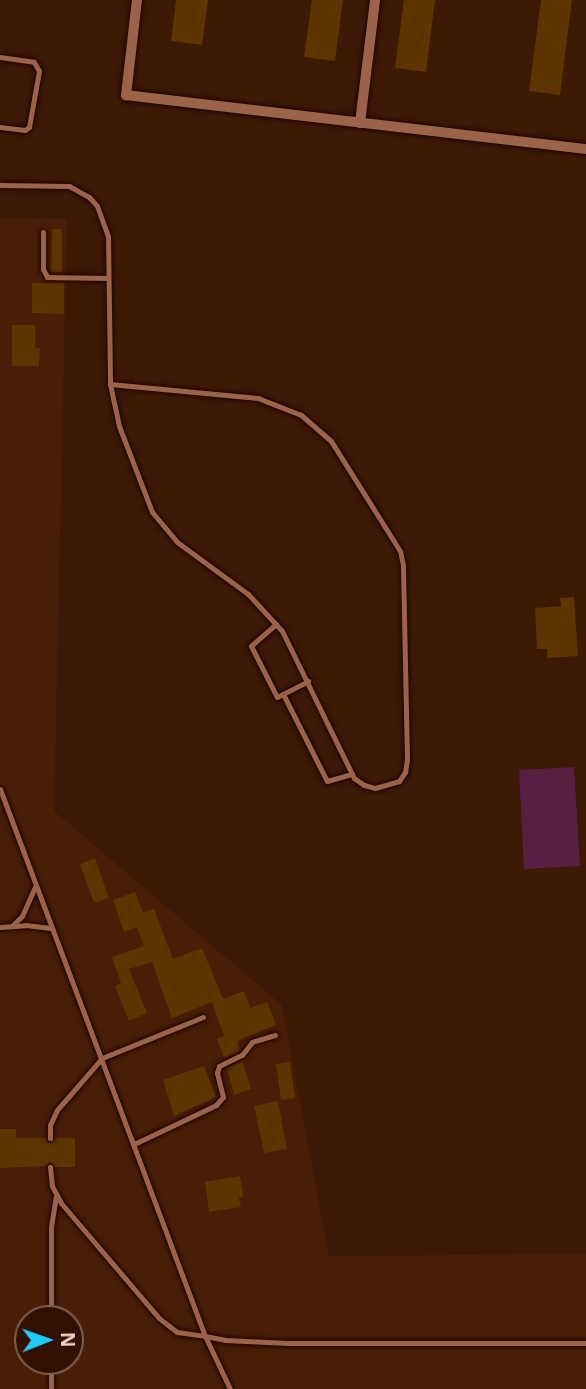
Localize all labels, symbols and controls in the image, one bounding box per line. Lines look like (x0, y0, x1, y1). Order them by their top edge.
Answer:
north arrow (14, 1305, 84, 1375)
text: N (55, 1332, 81, 1348)

